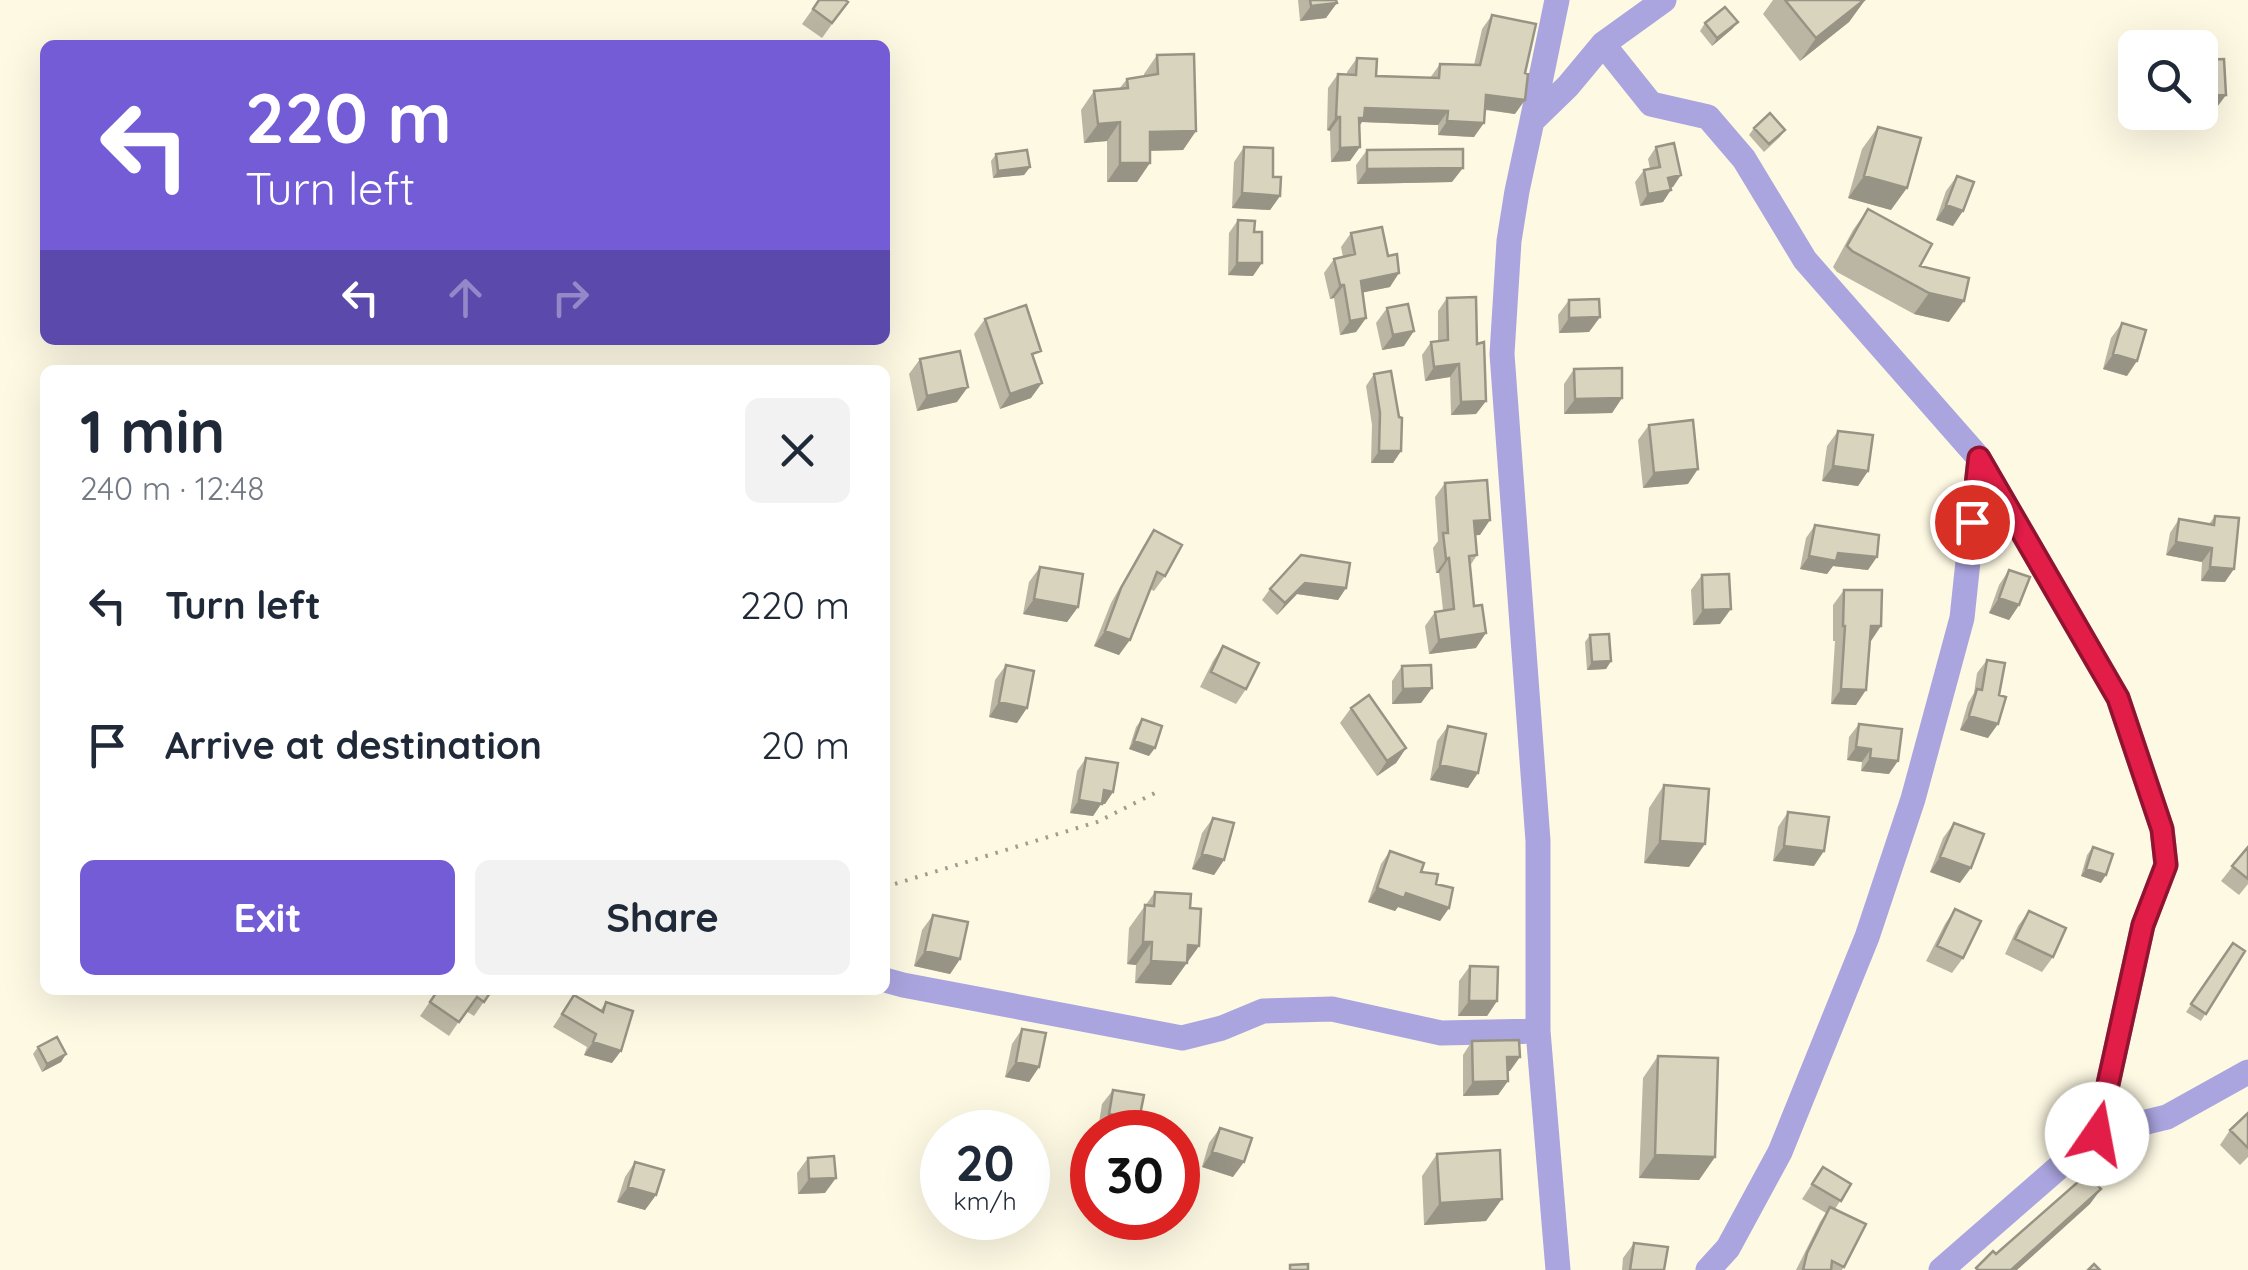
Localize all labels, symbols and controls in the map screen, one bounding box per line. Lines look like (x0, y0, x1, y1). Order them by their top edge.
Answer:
map controls (2118, 30, 2218, 130)
button: search (2118, 30, 2218, 130)
text: 220 m (245, 73, 452, 161)
icon: left (80, 80, 210, 210)
text: Turn left (245, 160, 415, 216)
icon: left (333, 270, 388, 325)
icon: ahead (438, 270, 493, 325)
icon: right (543, 270, 598, 325)
text: 1 min (80, 393, 225, 468)
button: close (745, 398, 850, 503)
text: 240 m · 12:48 (80, 468, 264, 508)
pin (1930, 480, 2015, 565)
icon: arrive (1945, 495, 2000, 550)
icon: left (80, 578, 135, 633)
text: Turn left (165, 581, 321, 629)
text: 220 m (740, 581, 850, 629)
icon: arrive (80, 718, 135, 773)
text: Arrive at destination (165, 721, 542, 769)
text: 20 m (761, 721, 850, 769)
button: Exit (80, 860, 455, 975)
button: Share (475, 860, 850, 975)
position arrow (2045, 1082, 2149, 1186)
speed limit sign: 30 (1070, 1110, 1200, 1240)
text: 20 (955, 1131, 1015, 1194)
text: km/h (953, 1185, 1017, 1216)

